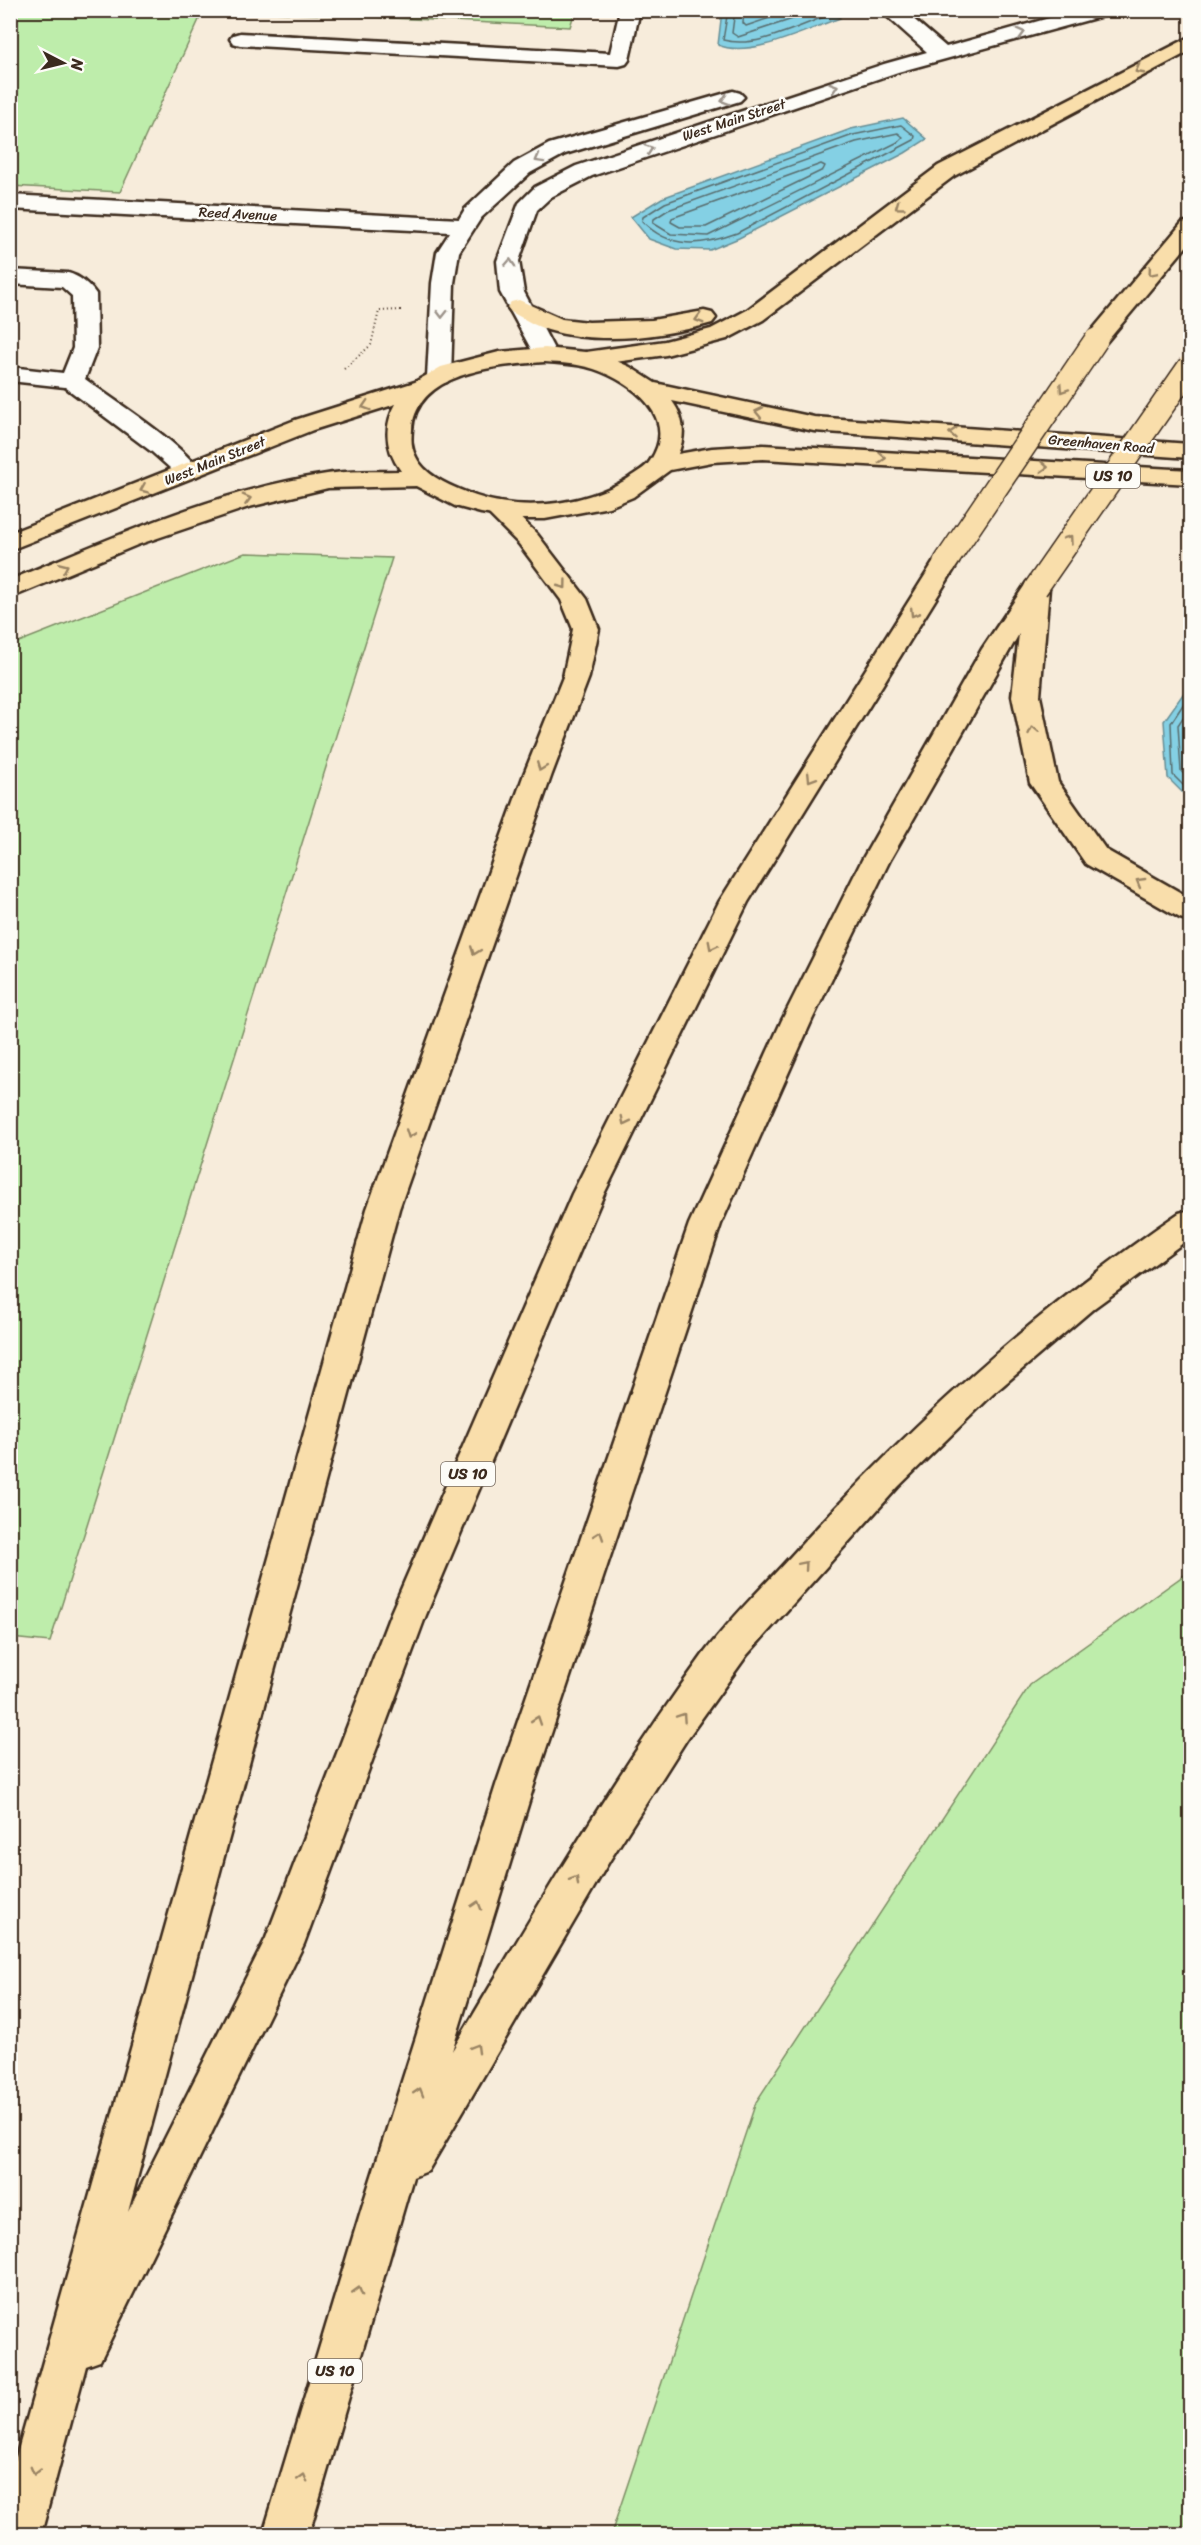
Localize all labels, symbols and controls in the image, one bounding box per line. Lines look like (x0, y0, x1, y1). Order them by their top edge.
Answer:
one-way arrow (1015, 28, 1026, 40)
north arrow (33, 33, 93, 93)
text: N (62, 57, 93, 73)
one-way arrow (1134, 63, 1145, 75)
one-way arrow (828, 82, 839, 94)
street label: West Main Street (679, 91, 790, 149)
one-way arrow (720, 93, 731, 105)
one-way arrow (643, 143, 654, 156)
one-way arrow (535, 152, 545, 163)
street label: Reed Avenue (198, 199, 278, 229)
one-way arrow (894, 199, 905, 210)
one-way arrow (503, 258, 516, 268)
one-way arrow (1148, 265, 1159, 276)
one-way arrow (436, 310, 449, 319)
one-way arrow (694, 312, 705, 324)
one-way arrow (1059, 382, 1070, 393)
one-way arrow (361, 398, 372, 411)
one-way arrow (754, 407, 764, 420)
one-way arrow (948, 427, 957, 440)
street label: Greenhaven Road (1047, 427, 1156, 461)
street label: West Main Street (160, 429, 271, 493)
one-way arrow (877, 452, 886, 465)
one-way arrow (1040, 461, 1049, 474)
road number: US 10 (1086, 464, 1140, 488)
one-way arrow (139, 482, 150, 494)
one-way arrow (242, 494, 252, 507)
one-way arrow (1062, 535, 1073, 546)
one-way arrow (58, 562, 69, 574)
one-way arrow (556, 579, 567, 590)
one-way arrow (910, 607, 922, 617)
one-way arrow (1027, 725, 1040, 735)
one-way arrow (536, 761, 548, 772)
one-way arrow (807, 772, 819, 782)
one-way arrow (1136, 878, 1146, 890)
one-way arrow (708, 940, 720, 951)
one-way arrow (470, 945, 483, 956)
one-way arrow (621, 1114, 632, 1125)
one-way arrow (405, 1129, 418, 1139)
road number: US 10 (441, 1462, 495, 1486)
one-way arrow (592, 1530, 605, 1541)
one-way arrow (797, 1561, 808, 1572)
one-way arrow (675, 1713, 686, 1724)
one-way arrow (530, 1715, 542, 1726)
one-way arrow (568, 1876, 579, 1886)
one-way arrow (470, 1900, 483, 1911)
one-way arrow (469, 2044, 481, 2054)
one-way arrow (412, 2087, 424, 2097)
one-way arrow (351, 2287, 363, 2297)
road number: US 10 (308, 2359, 362, 2383)
one-way arrow (30, 2466, 43, 2476)
one-way arrow (296, 2473, 308, 2484)

